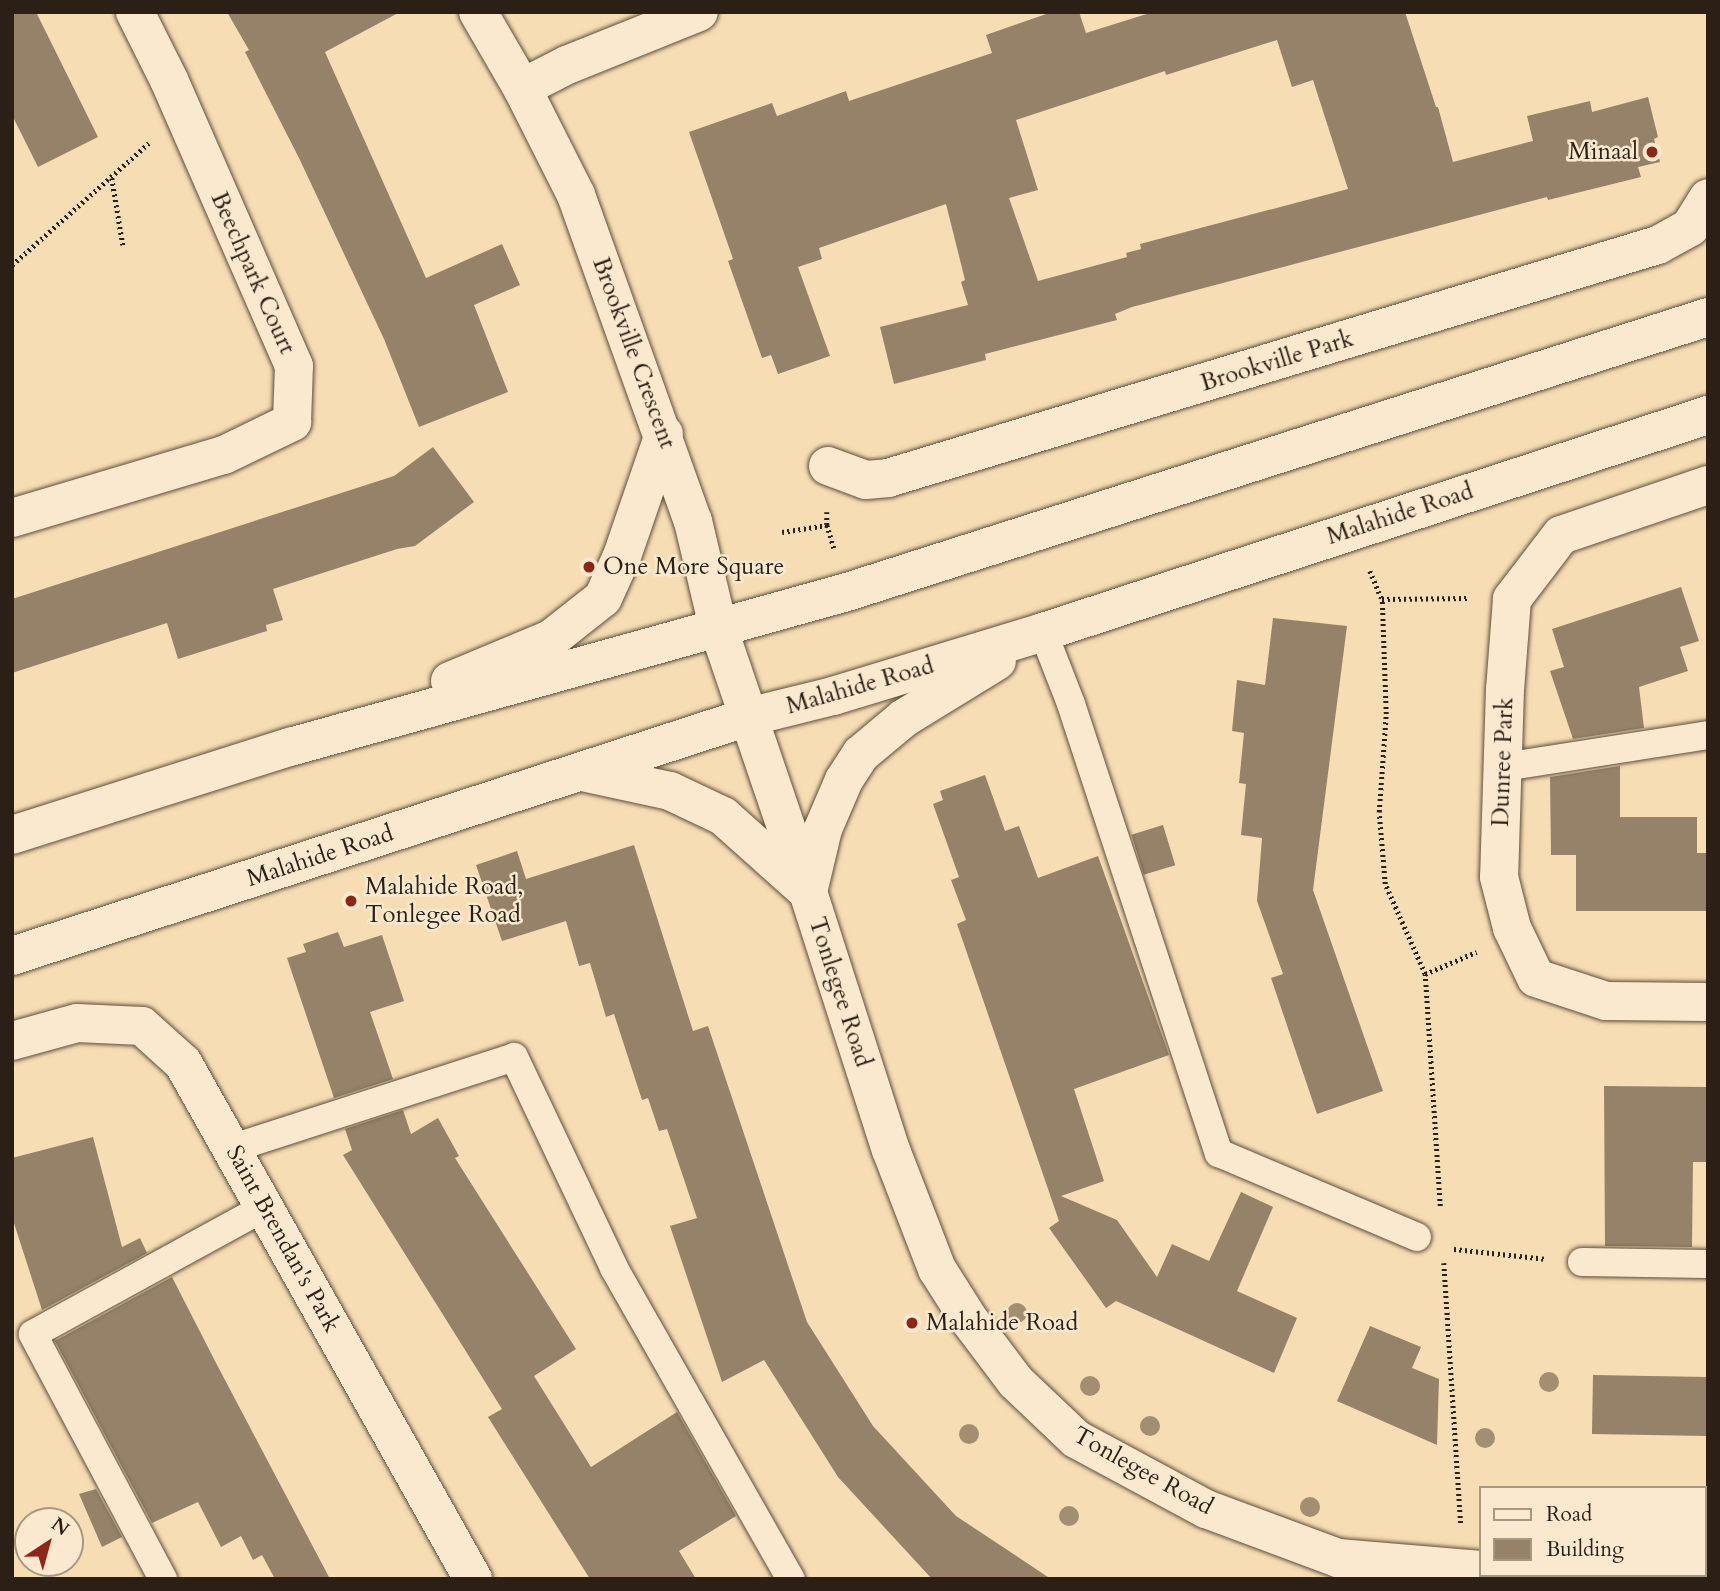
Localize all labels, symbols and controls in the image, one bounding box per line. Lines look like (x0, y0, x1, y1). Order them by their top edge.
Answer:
place label: Minaal (1568, 138, 1638, 166)
marker: Minaal (1644, 144, 1660, 160)
street label: Beechpark Court (204, 188, 302, 358)
street label: Brookville Crescent (586, 253, 682, 453)
street label: Brookville Park (1197, 324, 1357, 398)
street label: Malahide Road (1323, 477, 1477, 551)
place label: One More Square (603, 553, 784, 581)
marker: One More Square (581, 559, 597, 575)
street label: Malahide Road (783, 651, 937, 721)
street label: Dunree Park (1486, 697, 1520, 827)
street label: Malahide Road (243, 819, 397, 893)
place label: Malahide Road, Tonlegee Road (365, 873, 523, 929)
marker: Malahide Road, Tonlegee Road (343, 893, 359, 909)
street label: Tonlegee Road (802, 914, 878, 1070)
street label: Saint Brendan's Park (220, 1140, 346, 1338)
place label: Malahide Road (926, 1309, 1078, 1337)
marker: Malahide Road (904, 1315, 920, 1331)
street label: Tonlegee Road (1068, 1421, 1218, 1521)
legend (1478, 1486, 1706, 1577)
text: Road (1546, 1500, 1592, 1529)
north arrow (14, 1507, 84, 1577)
text: N (46, 1511, 74, 1542)
text: Building (1546, 1535, 1624, 1564)

